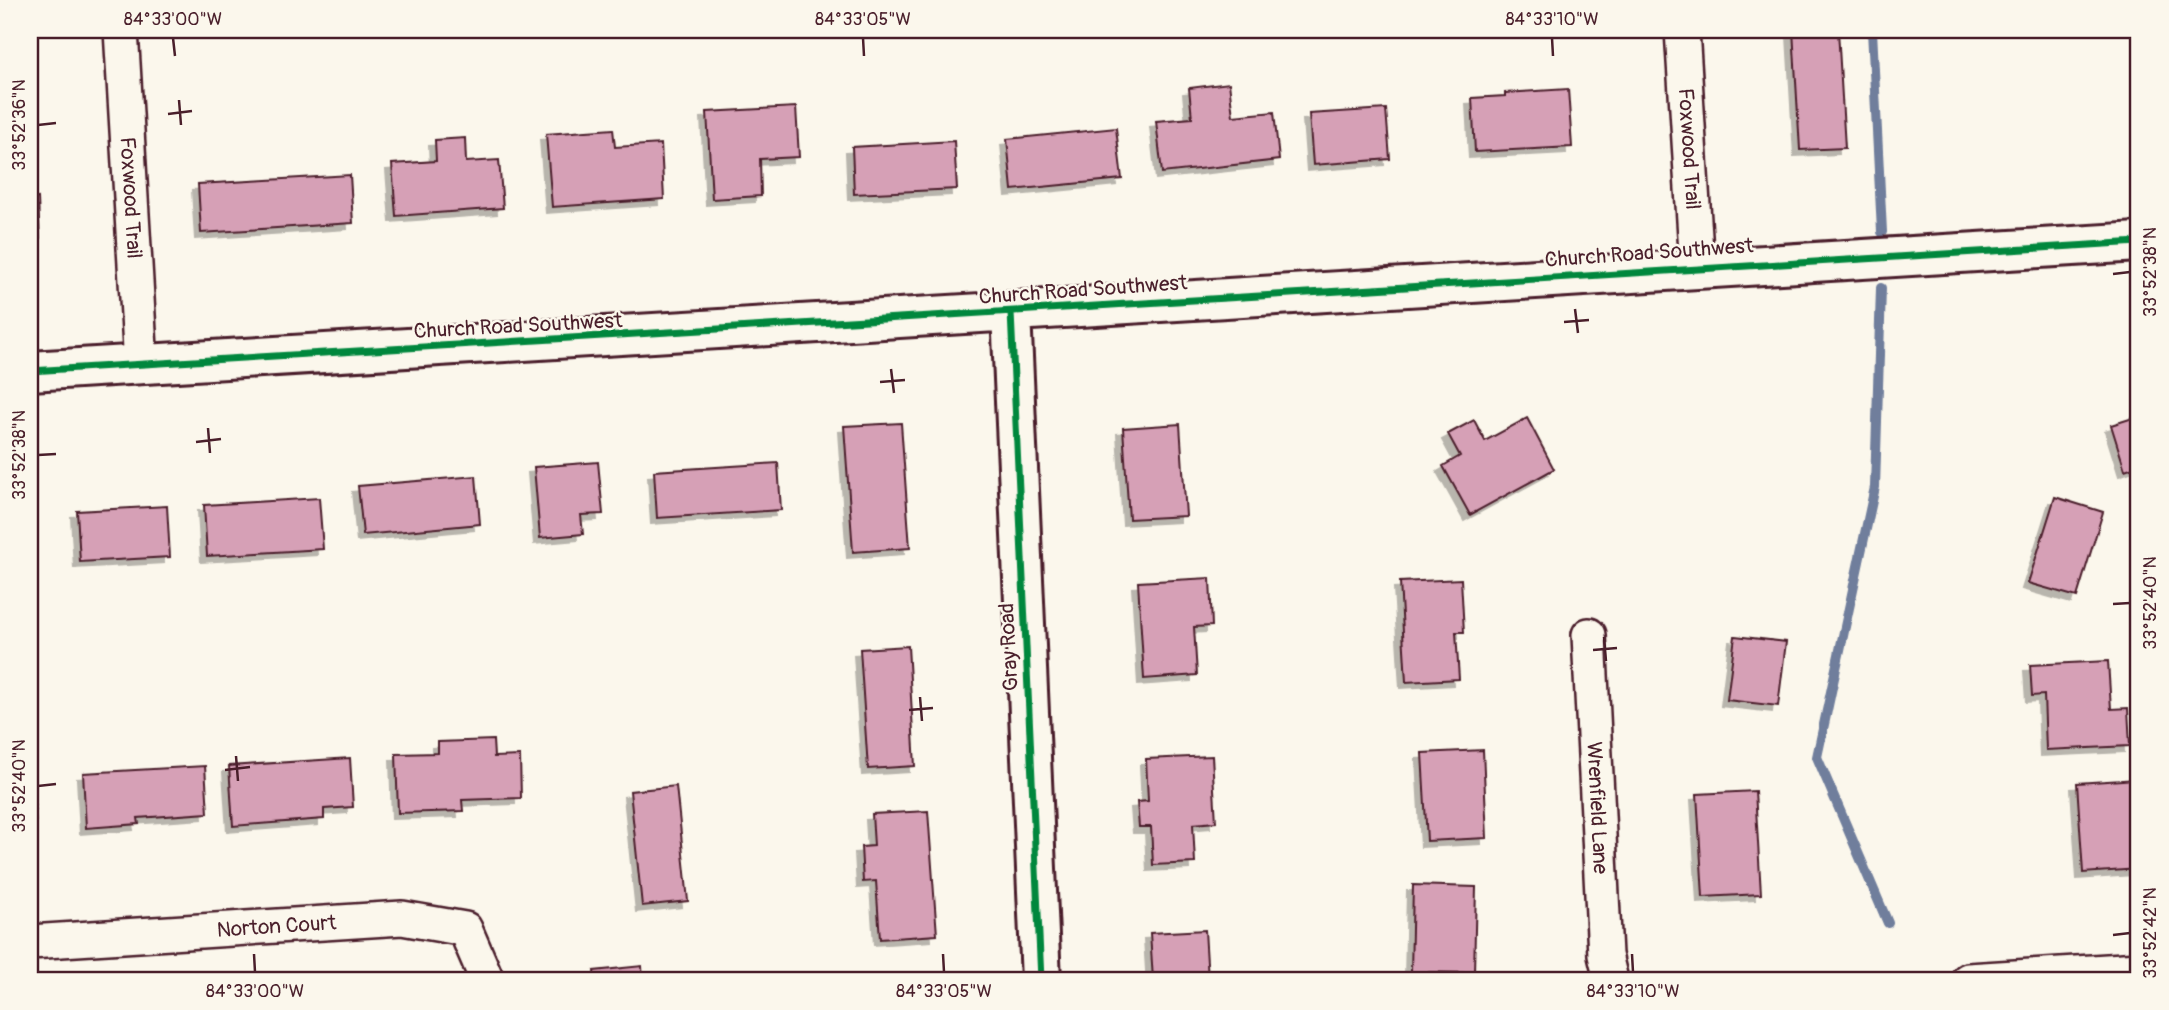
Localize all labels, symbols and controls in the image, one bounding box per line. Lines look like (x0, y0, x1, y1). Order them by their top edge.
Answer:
text: 84°33'00"W (124, 8, 222, 31)
text: 84°33'05"W (815, 8, 911, 31)
text: 84°33'10"W (1505, 8, 1599, 31)
text: 33°52'36"N (8, 79, 31, 171)
street label: Foxwood Trail (1672, 87, 1707, 210)
street label: Foxwood Trail (114, 136, 148, 259)
text: 33°52'38"N (2139, 227, 2162, 317)
street label: Church Road Southwest (1544, 232, 1755, 274)
street label: Church Road Southwest (978, 269, 1189, 311)
street label: Church Road Southwest (413, 307, 623, 345)
text: 33°52'38"N (8, 410, 31, 500)
text: 33°52'40"N (2139, 556, 2162, 650)
street label: Gray Road (993, 602, 1025, 692)
text: 33°52'40"N (8, 739, 31, 833)
street label: Wrenfield Lane (1581, 741, 1614, 875)
text: 33°52'42"N (2139, 887, 2162, 979)
street label: Norton Court (216, 909, 338, 943)
text: 84°33'00"W (206, 980, 304, 1003)
text: 84°33'05"W (896, 980, 992, 1003)
text: 84°33'10"W (1586, 980, 1680, 1003)

